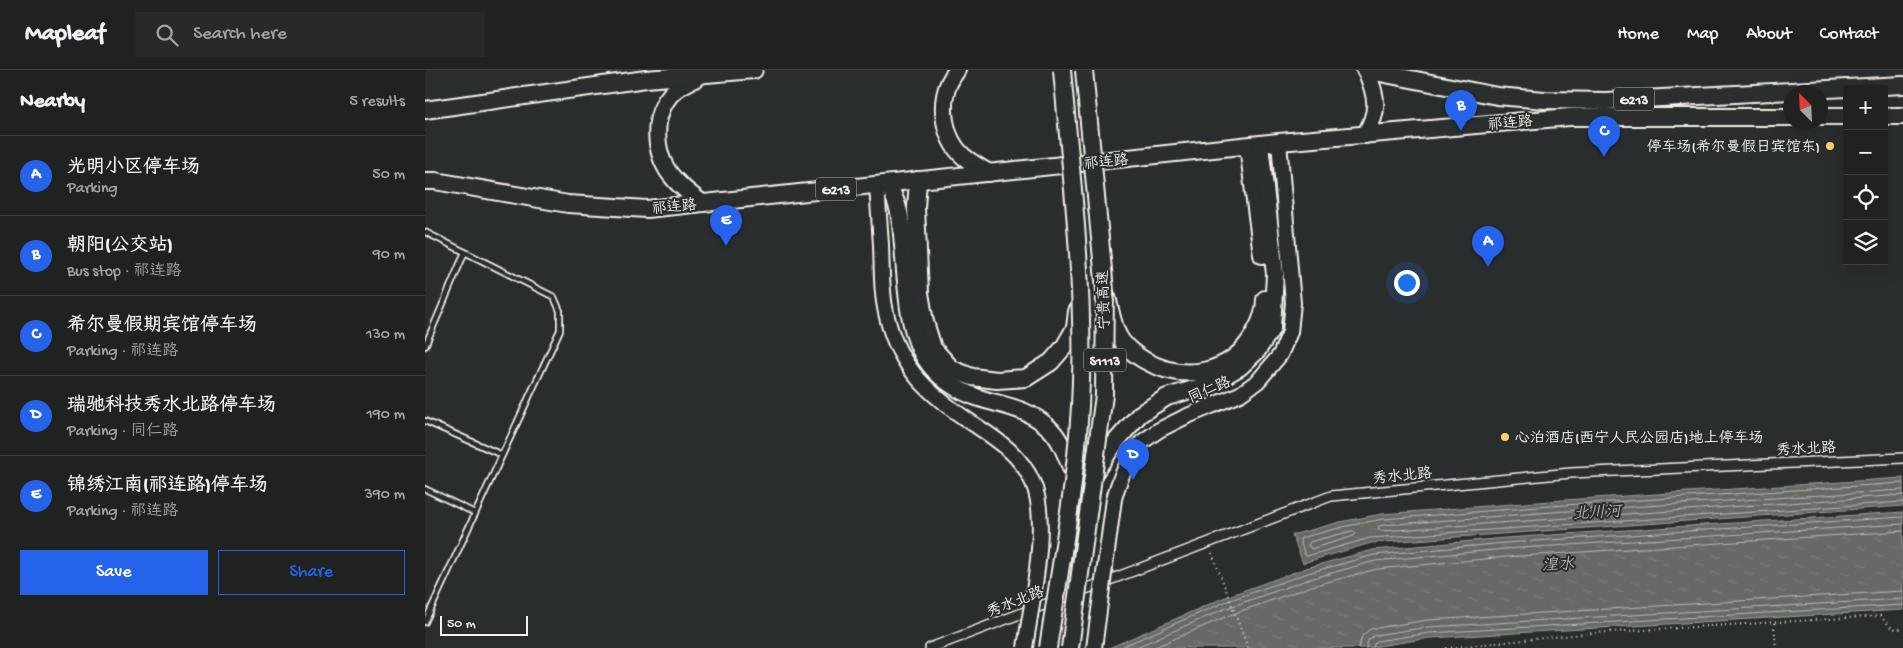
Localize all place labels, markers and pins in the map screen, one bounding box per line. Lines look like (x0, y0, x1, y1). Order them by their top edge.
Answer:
pin: B (1445, 90, 1477, 131)
pin: C (1588, 116, 1620, 157)
place label: 停车场(希尔曼假日宾馆东) (1647, 138, 1820, 157)
marker: 停车场(希尔曼假日宾馆东) (1824, 140, 1836, 152)
pin: E (710, 205, 742, 246)
pin: A (1472, 226, 1504, 267)
place label: 心泊酒店(西宁人民公园店)地上停车场 (1515, 430, 1764, 448)
marker: 心泊酒店(西宁人民公园店)地上停车场 (1499, 431, 1511, 443)
pin: D (1117, 439, 1149, 480)

